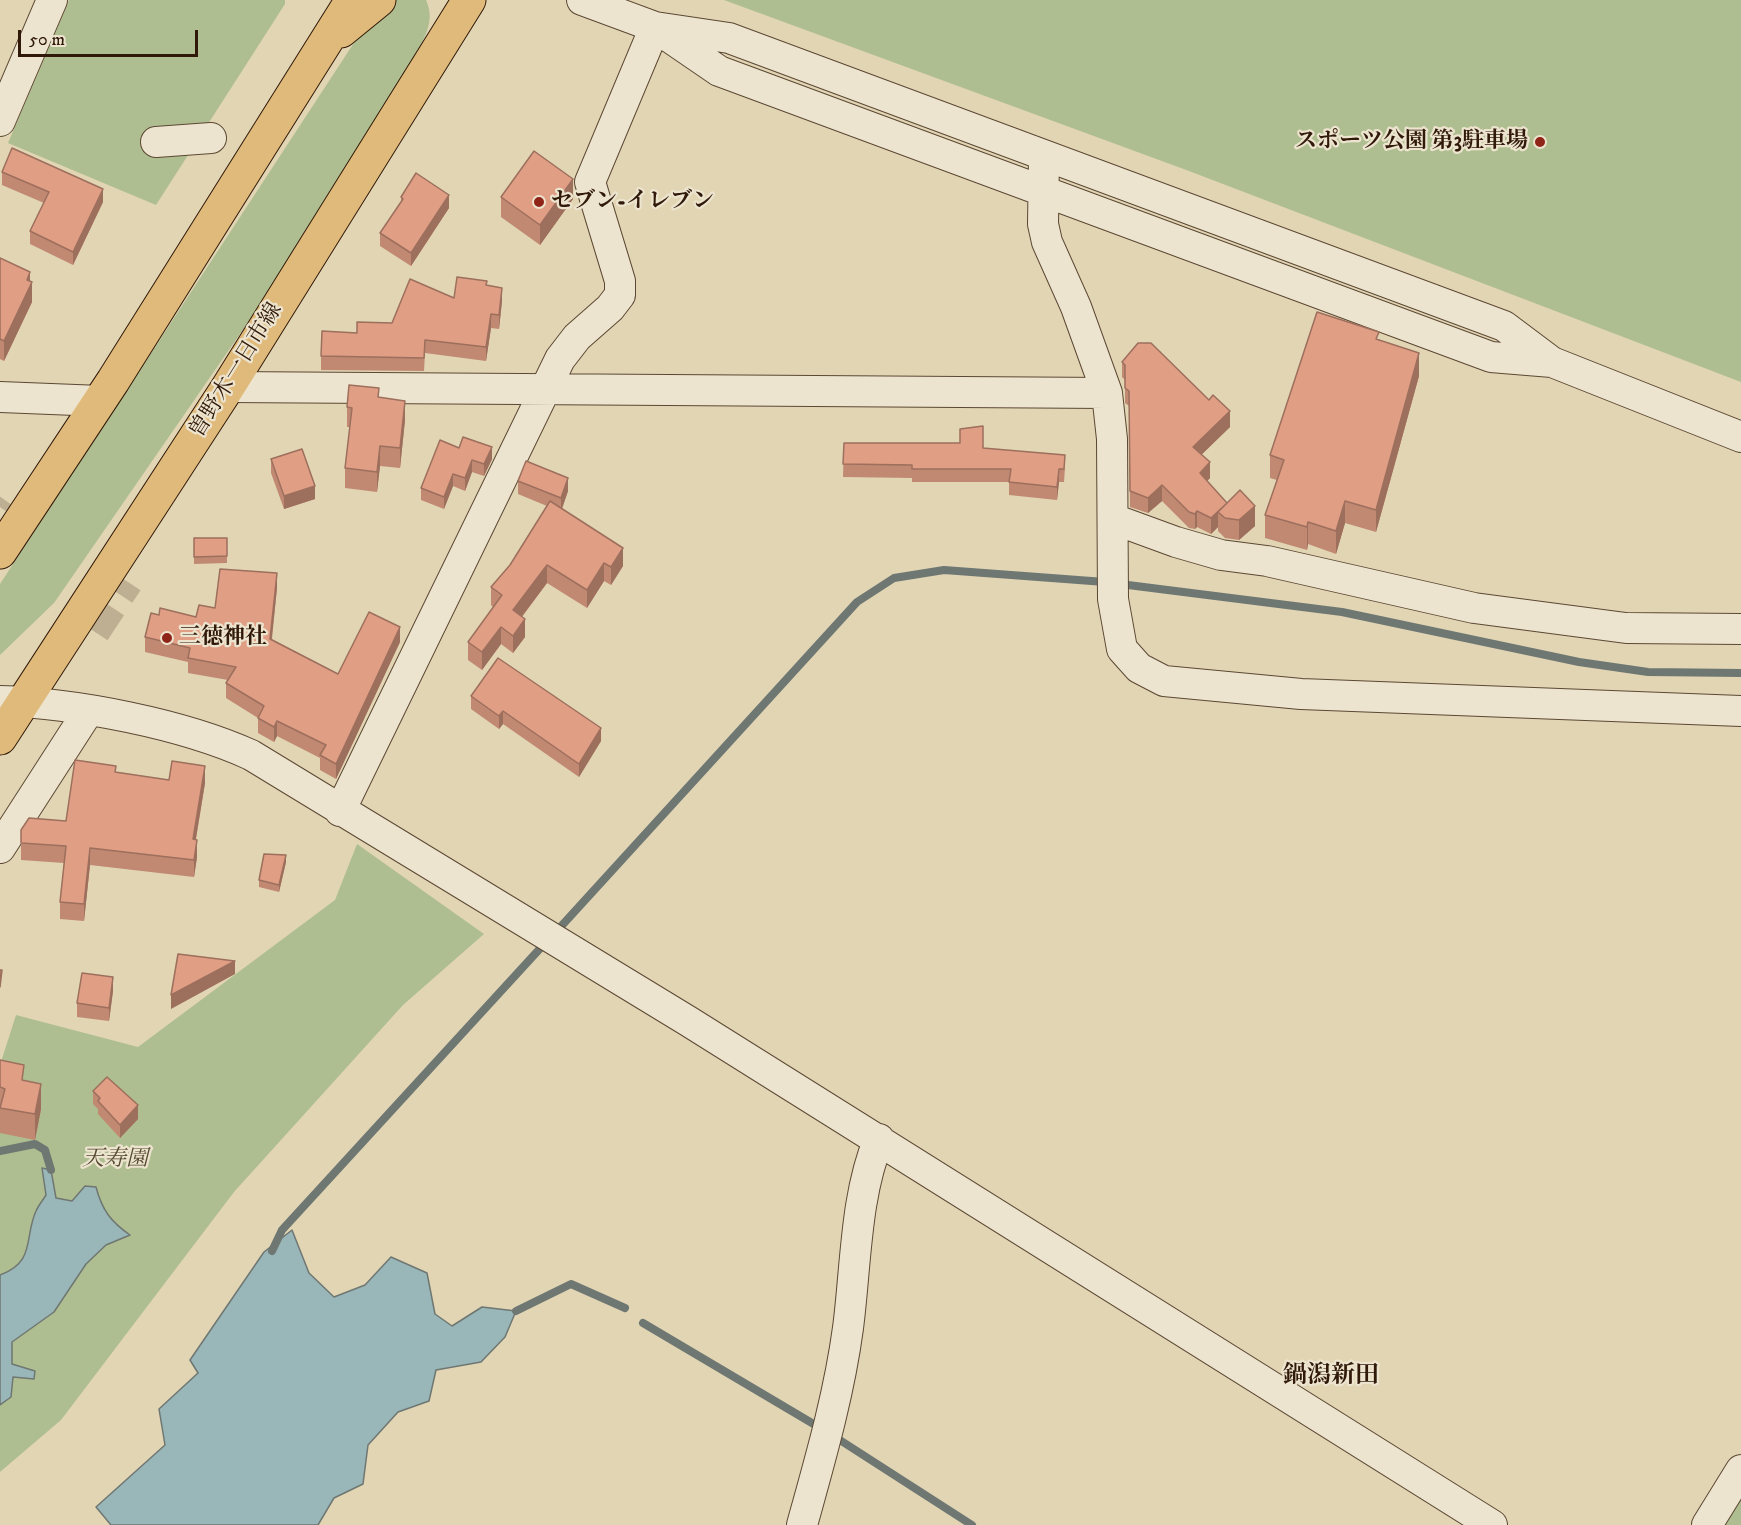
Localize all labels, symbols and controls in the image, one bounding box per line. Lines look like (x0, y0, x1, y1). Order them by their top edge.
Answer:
scale bar (21, 18, 201, 56)
text: 50 m (29, 29, 65, 51)
place label: スポーツ公園 第3駐車場 (1295, 129, 1528, 155)
marker: スポーツ公園 第3駐車場 (1533, 135, 1547, 149)
place label: セブン-イレブン (551, 189, 714, 215)
marker: セブン-イレブン (532, 195, 546, 209)
street label: 曽野木一日市線 (185, 299, 289, 443)
place label: 三徳神社 (179, 625, 267, 651)
marker: 三徳神社 (160, 631, 174, 645)
park label: 天寿園 (82, 1147, 148, 1173)
district label: 鍋潟新田 (1283, 1363, 1379, 1391)

